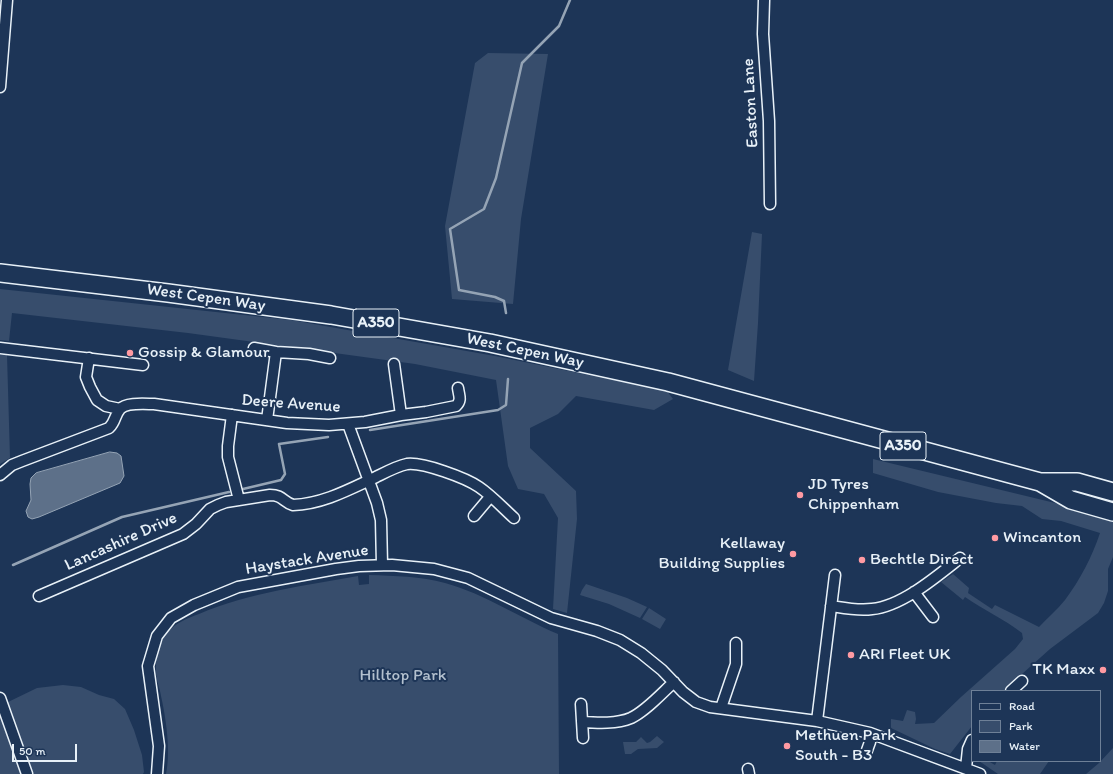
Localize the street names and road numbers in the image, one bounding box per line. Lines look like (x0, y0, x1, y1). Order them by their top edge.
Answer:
street label: Easton Lane (738, 58, 764, 148)
street label: West Cepen Way (145, 280, 267, 316)
road number: A350 (353, 309, 399, 337)
street label: West Cepen Way (464, 329, 586, 373)
street label: Deere Avenue (241, 390, 341, 418)
road number: A350 (880, 432, 926, 460)
street label: Lancashire Drive (62, 508, 180, 576)
street label: Haystack Avenue (244, 540, 370, 580)

